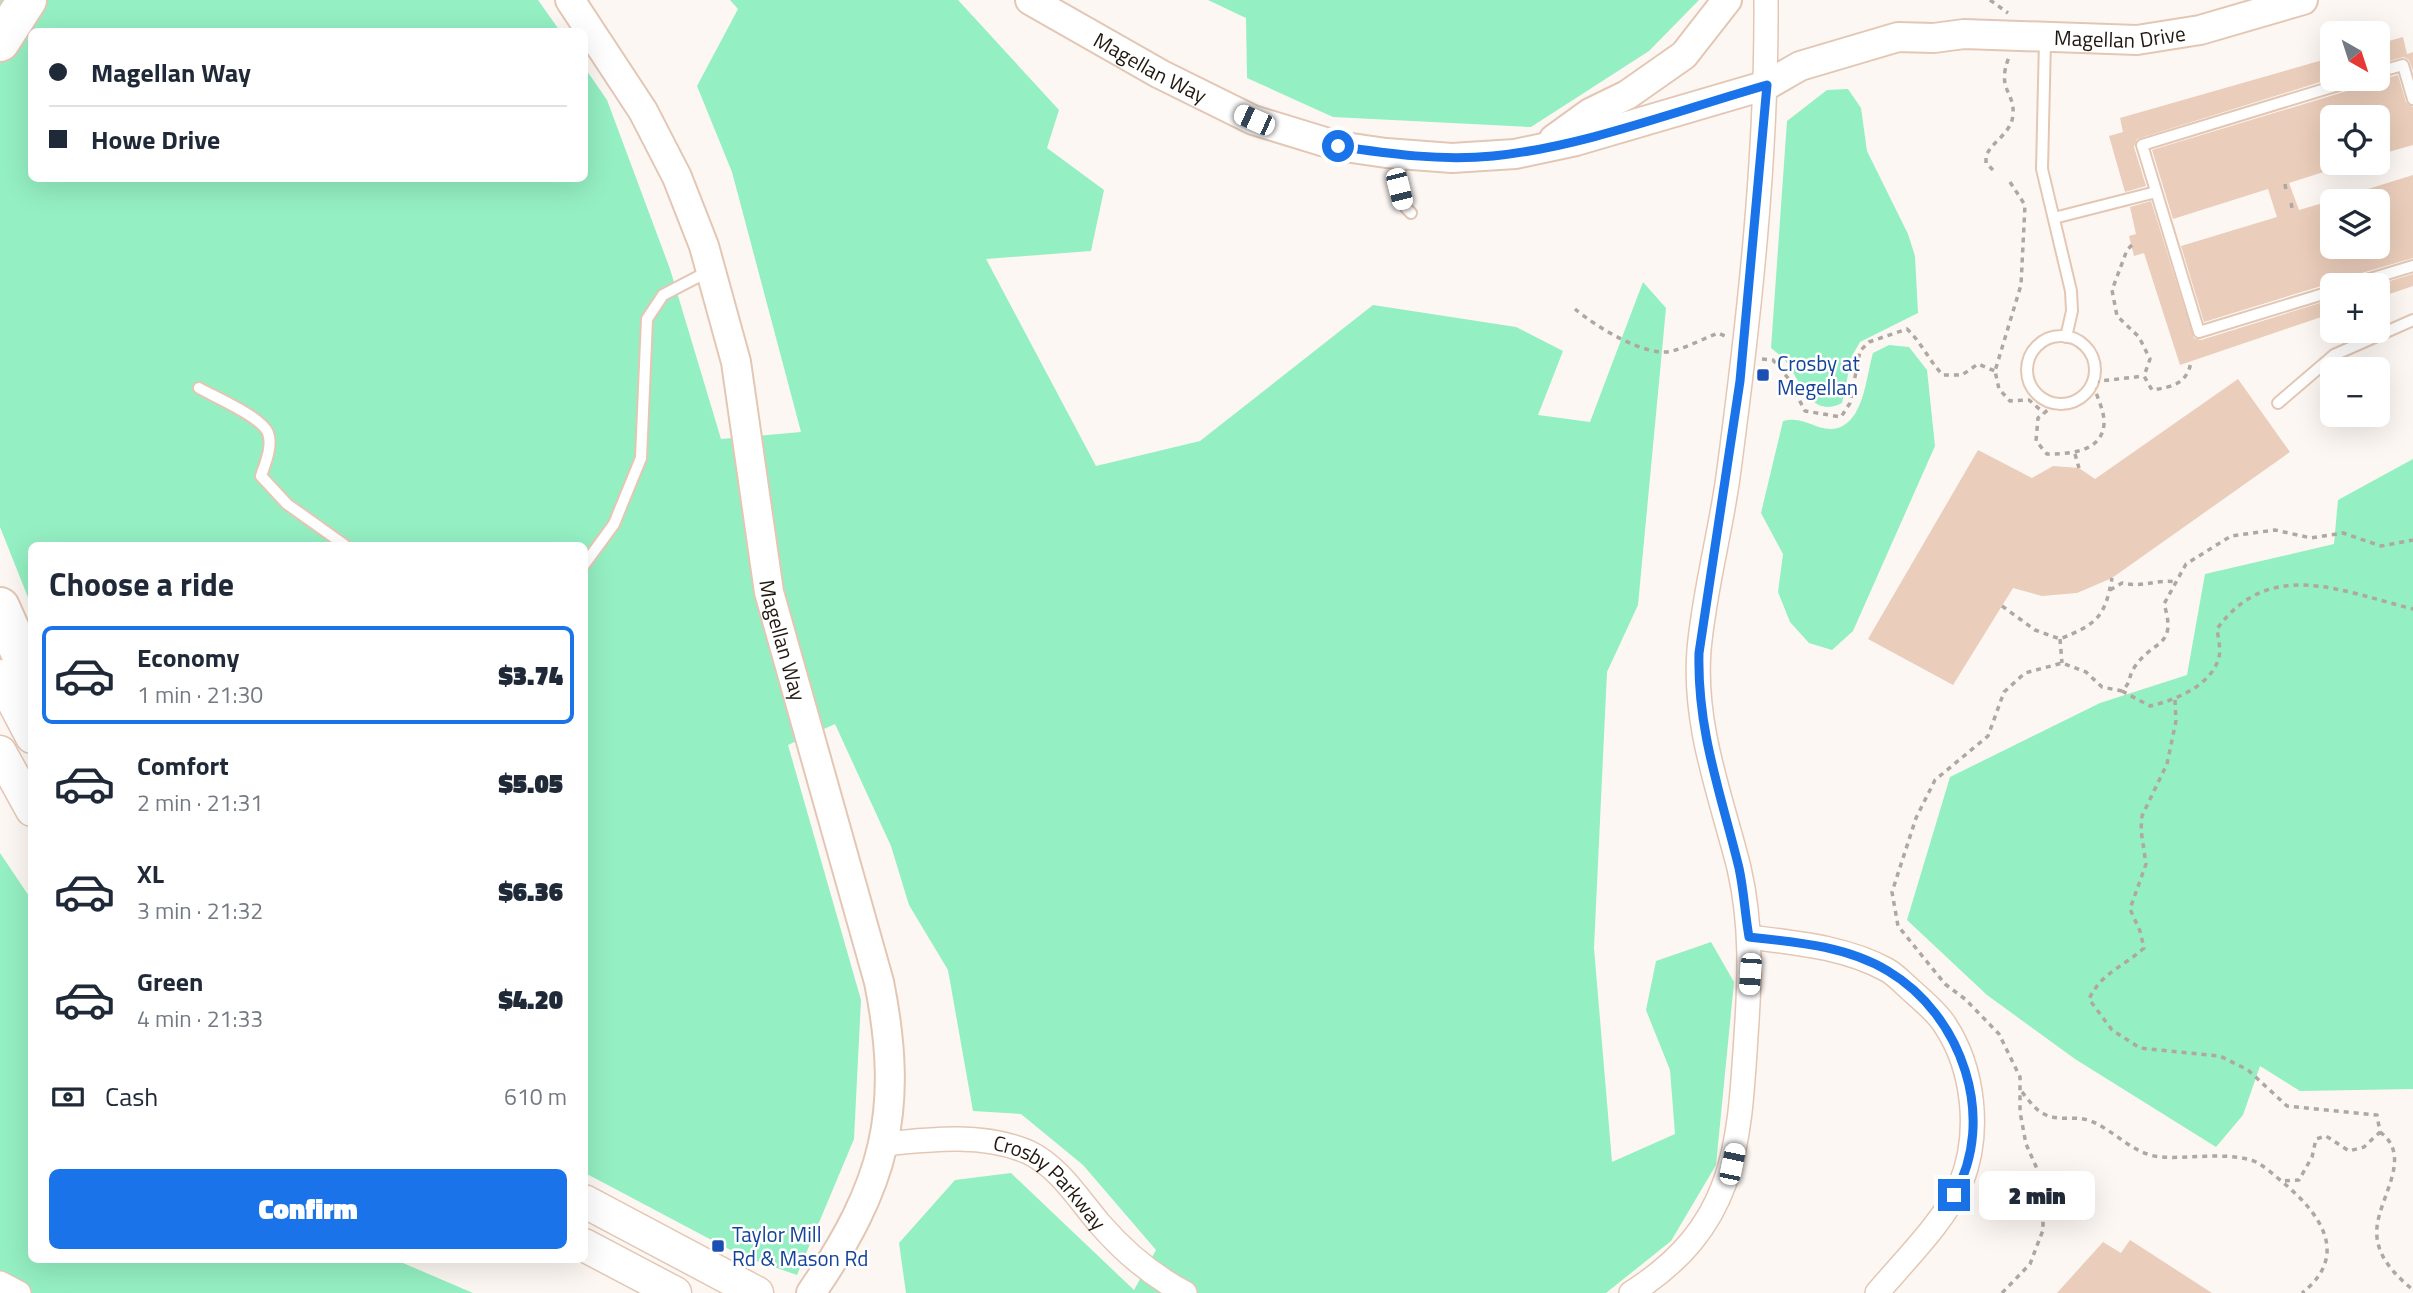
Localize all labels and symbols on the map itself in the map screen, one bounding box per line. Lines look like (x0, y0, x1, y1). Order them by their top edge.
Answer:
street label: Magellan Drive (2054, 17, 2188, 56)
north arrow (2320, 21, 2390, 91)
street label: Magellan Way (1088, 24, 1213, 111)
car (1231, 102, 1278, 138)
route start (1322, 130, 1354, 162)
car (1384, 166, 1415, 212)
place label: Crosby at Megellan (1777, 347, 1860, 403)
marker: Crosby at Megellan (1755, 367, 1771, 383)
street label: Magellan Way (751, 578, 815, 705)
car (1739, 952, 1762, 996)
street label: Crosby Parkway (991, 1126, 1114, 1237)
car (1718, 1141, 1747, 1187)
callout: 2 min (1979, 1170, 2094, 1220)
route end (1938, 1179, 1970, 1211)
place label: Taylor Mill Rd & Mason Rd (732, 1218, 868, 1274)
marker: Taylor Mill Rd & Mason Rd (710, 1238, 726, 1254)

